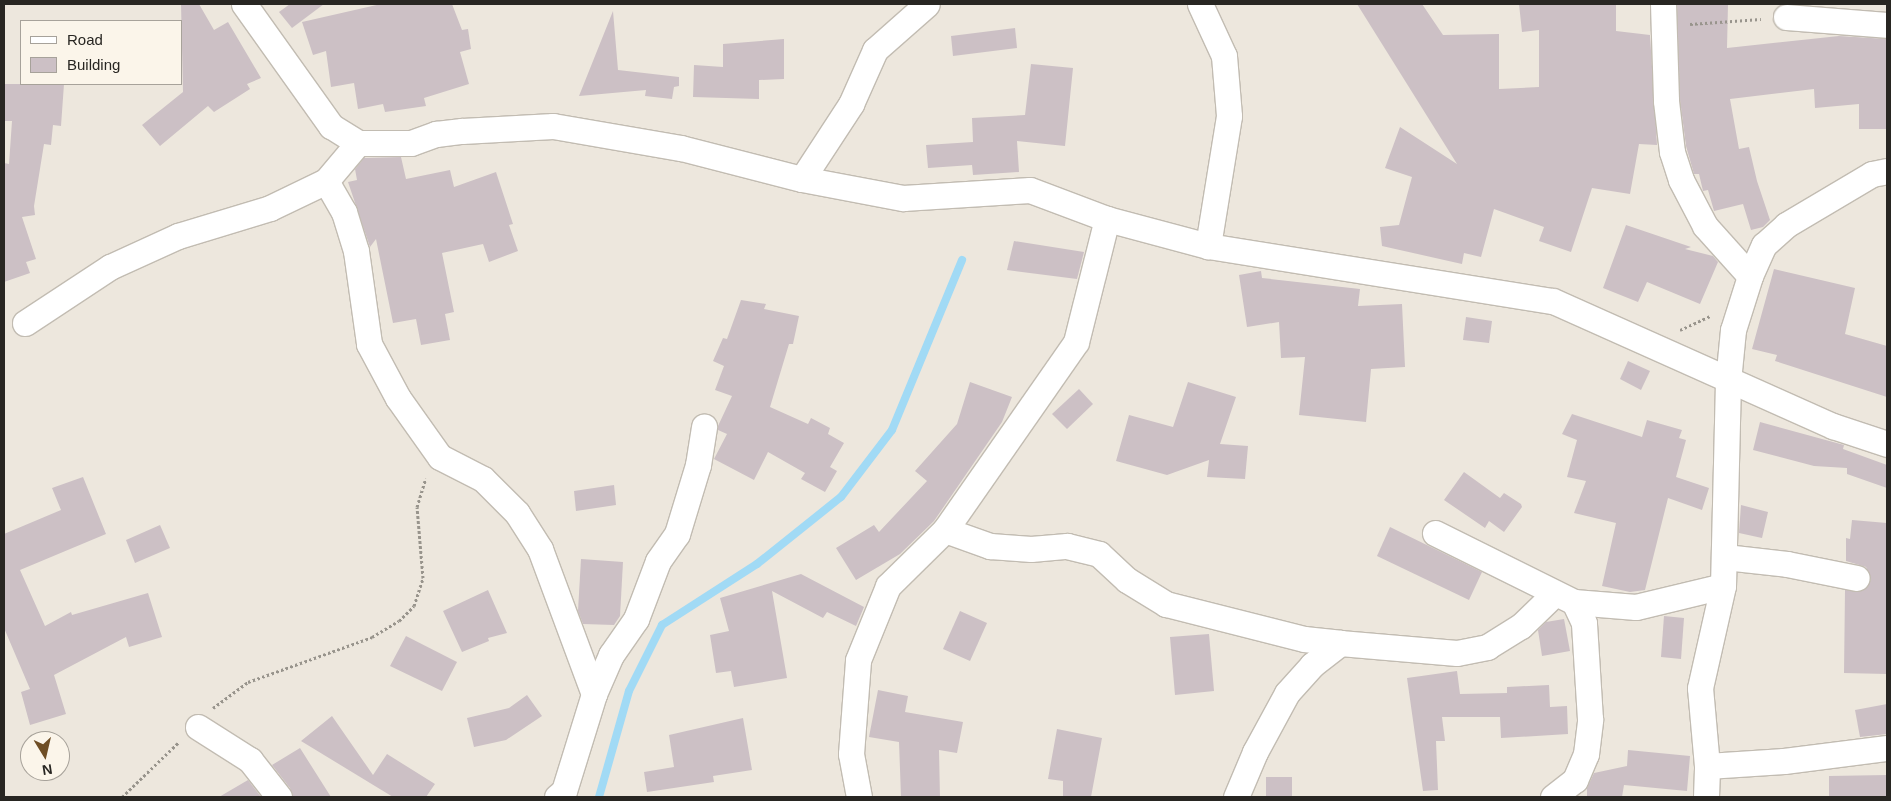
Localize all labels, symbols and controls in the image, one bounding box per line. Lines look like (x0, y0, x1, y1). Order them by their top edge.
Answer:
legend (20, 20, 182, 85)
text: Road (67, 31, 103, 48)
text: Building (67, 56, 120, 73)
north arrow (20, 731, 70, 781)
text: N (41, 761, 53, 779)

